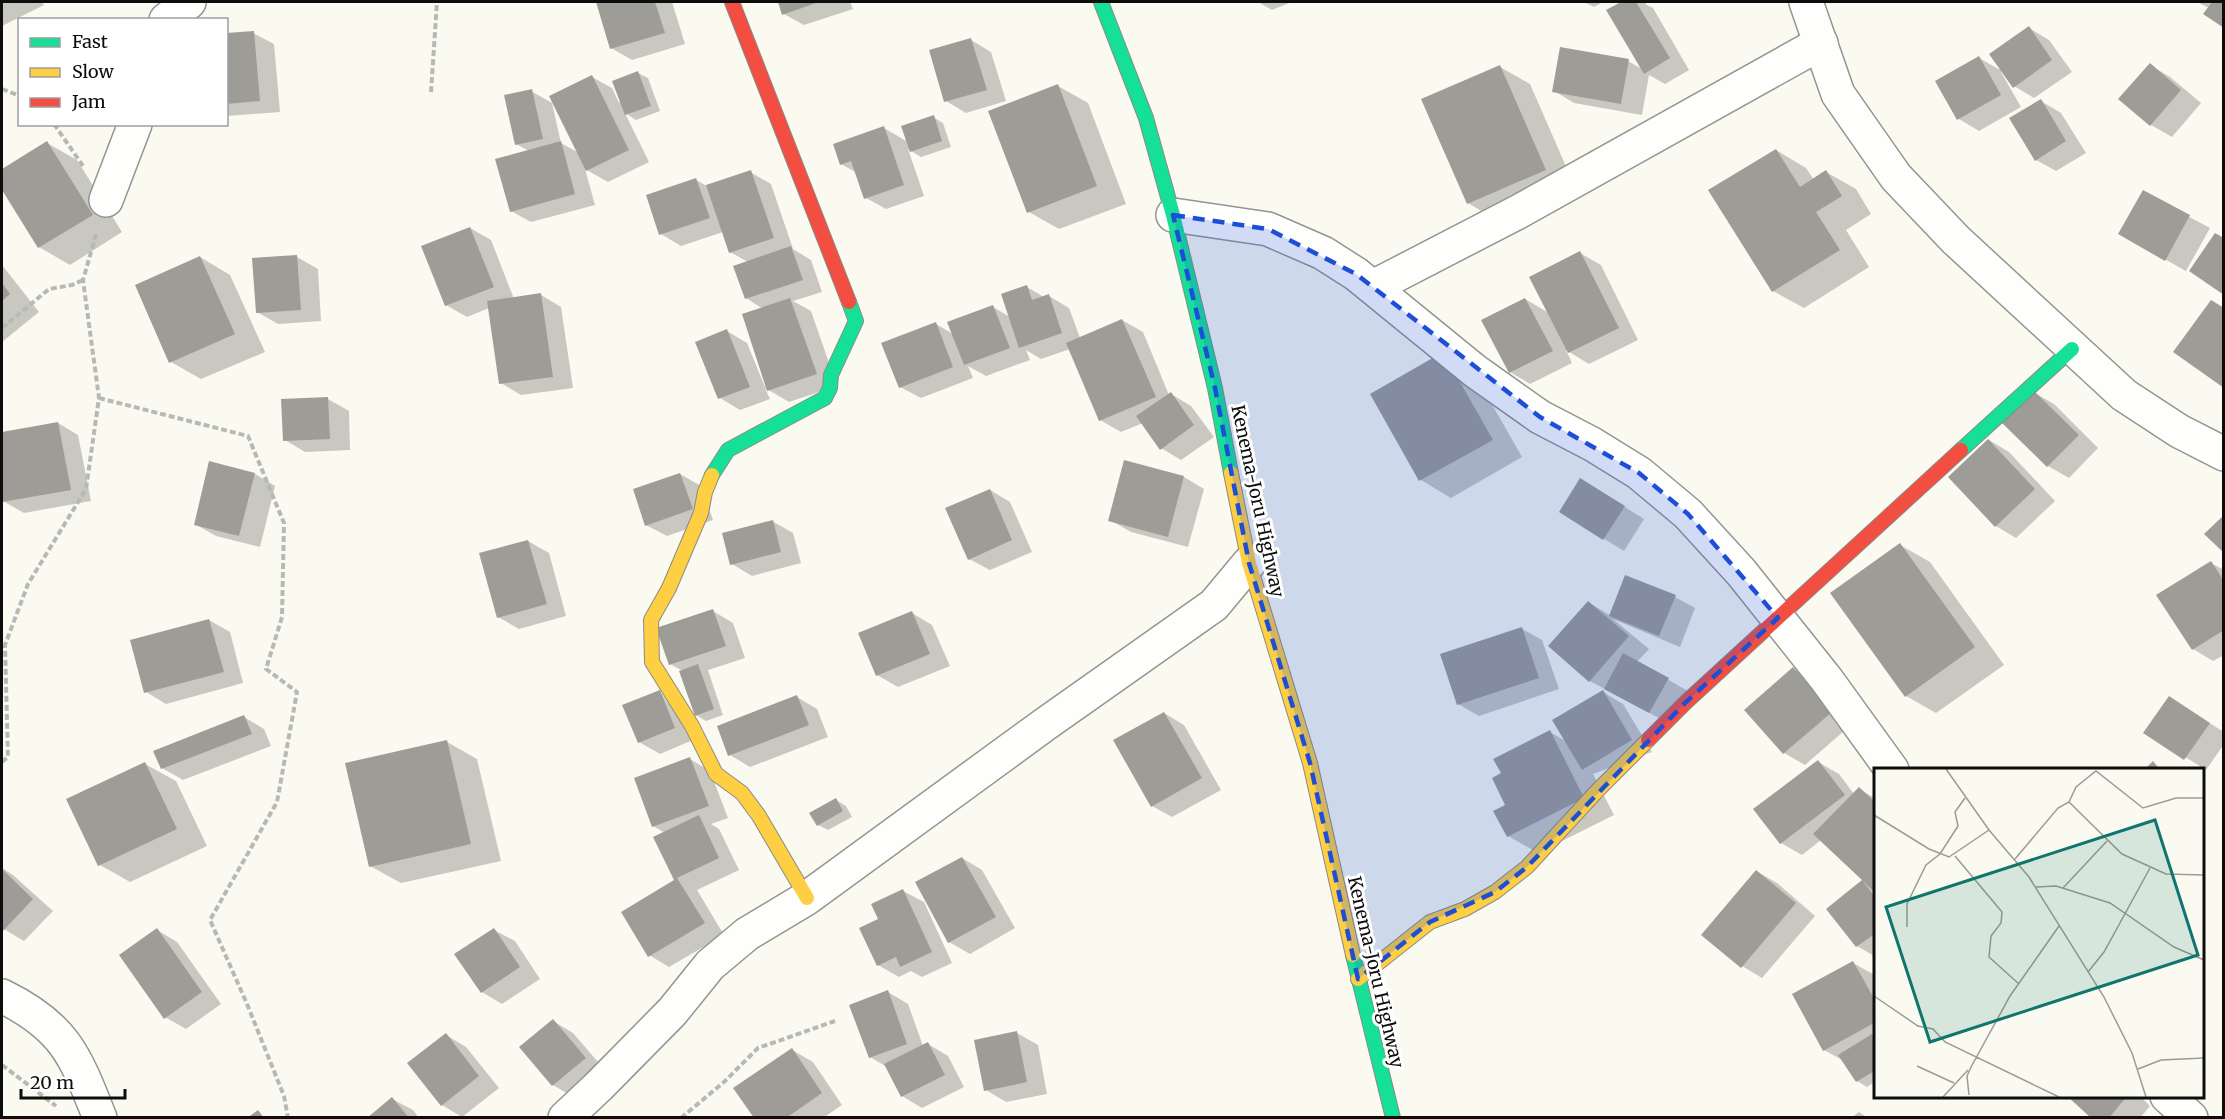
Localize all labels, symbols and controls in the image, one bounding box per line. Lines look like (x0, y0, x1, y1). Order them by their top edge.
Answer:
legend (18, 18, 228, 126)
text: Fast (72, 30, 108, 53)
text: Slow (72, 60, 115, 83)
text: Jam (71, 90, 106, 113)
street label: Kenema-Joru Highway (1226, 403, 1290, 600)
inset map (1874, 768, 2204, 1098)
street label: Kenema-Joru Highway (1343, 874, 1409, 1071)
scale bar (21, 1062, 124, 1100)
text: 20 m (30, 1071, 74, 1094)

